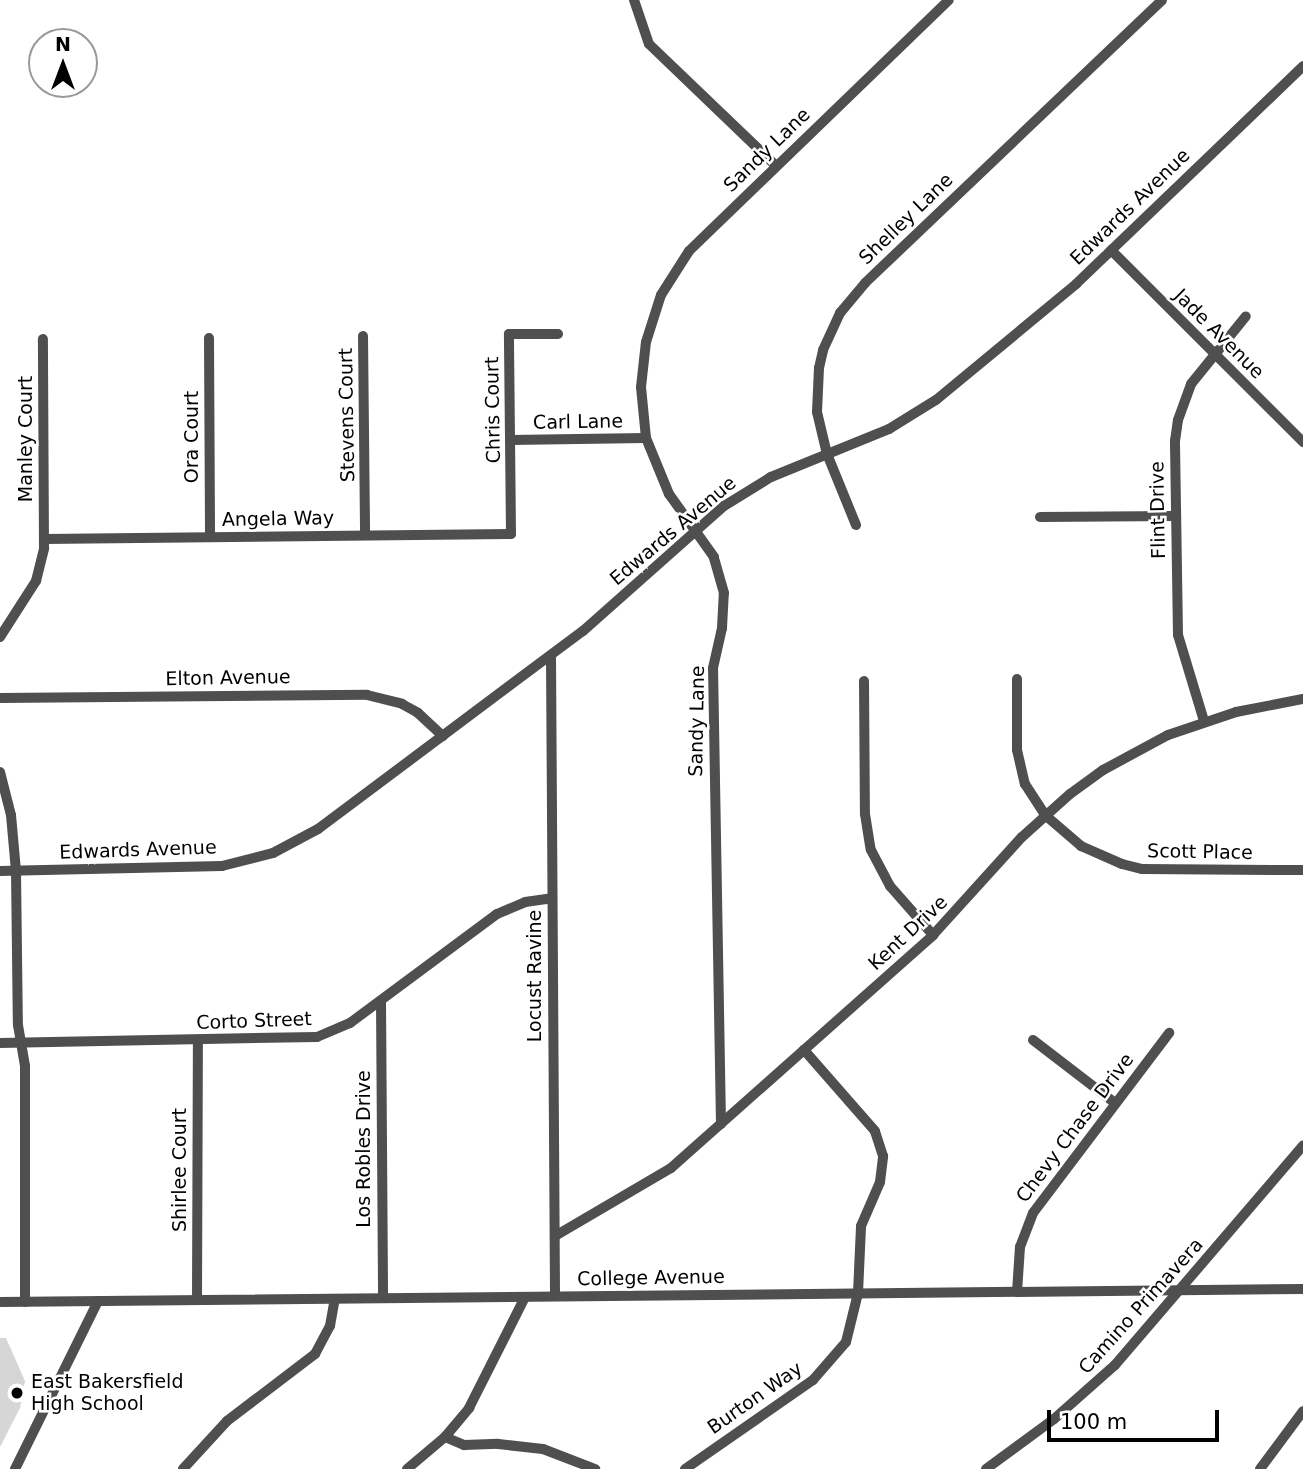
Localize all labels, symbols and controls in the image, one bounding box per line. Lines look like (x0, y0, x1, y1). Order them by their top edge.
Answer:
north arrow (28, 28, 98, 98)
text: N (55, 33, 71, 55)
street label: Sandy Lane (719, 103, 815, 197)
street label: Edwards Avenue (1065, 144, 1195, 270)
street label: Shelley Lane (854, 169, 958, 269)
street label: Jade Avenue (1169, 284, 1269, 384)
street label: Stevens Court (334, 348, 360, 482)
street label: Chris Court (481, 357, 505, 463)
street label: Manley Court (15, 376, 37, 502)
street label: Ora Court (181, 391, 203, 483)
street label: Carl Lane (533, 410, 623, 434)
street label: Flint Drive (1146, 461, 1170, 559)
street label: Edwards Avenue (605, 472, 741, 590)
street label: Angela Way (222, 507, 334, 531)
street label: Sandy Lane (685, 665, 709, 777)
street label: Elton Avenue (165, 666, 291, 690)
street label: Edwards Avenue (59, 836, 217, 864)
street label: Scott Place (1147, 840, 1253, 864)
street label: Kent Drive (864, 891, 952, 975)
street label: Locust Ravine (524, 910, 546, 1042)
street label: Corto Street (196, 1008, 312, 1034)
street label: Chevy Chase Drive (1012, 1049, 1138, 1207)
street label: Los Robles Drive (353, 1070, 375, 1228)
street label: Shirlee Court (169, 1108, 191, 1232)
street label: Camino Primavera (1074, 1233, 1208, 1379)
street label: College Avenue (577, 1265, 725, 1291)
street label: Burton Way (703, 1357, 807, 1439)
place label: East Bakersfield High School (31, 1371, 183, 1415)
marker: East Bakersfield High School (9, 1385, 25, 1401)
scale bar (1051, 1396, 1222, 1440)
text: 100 m (1060, 1410, 1127, 1434)

